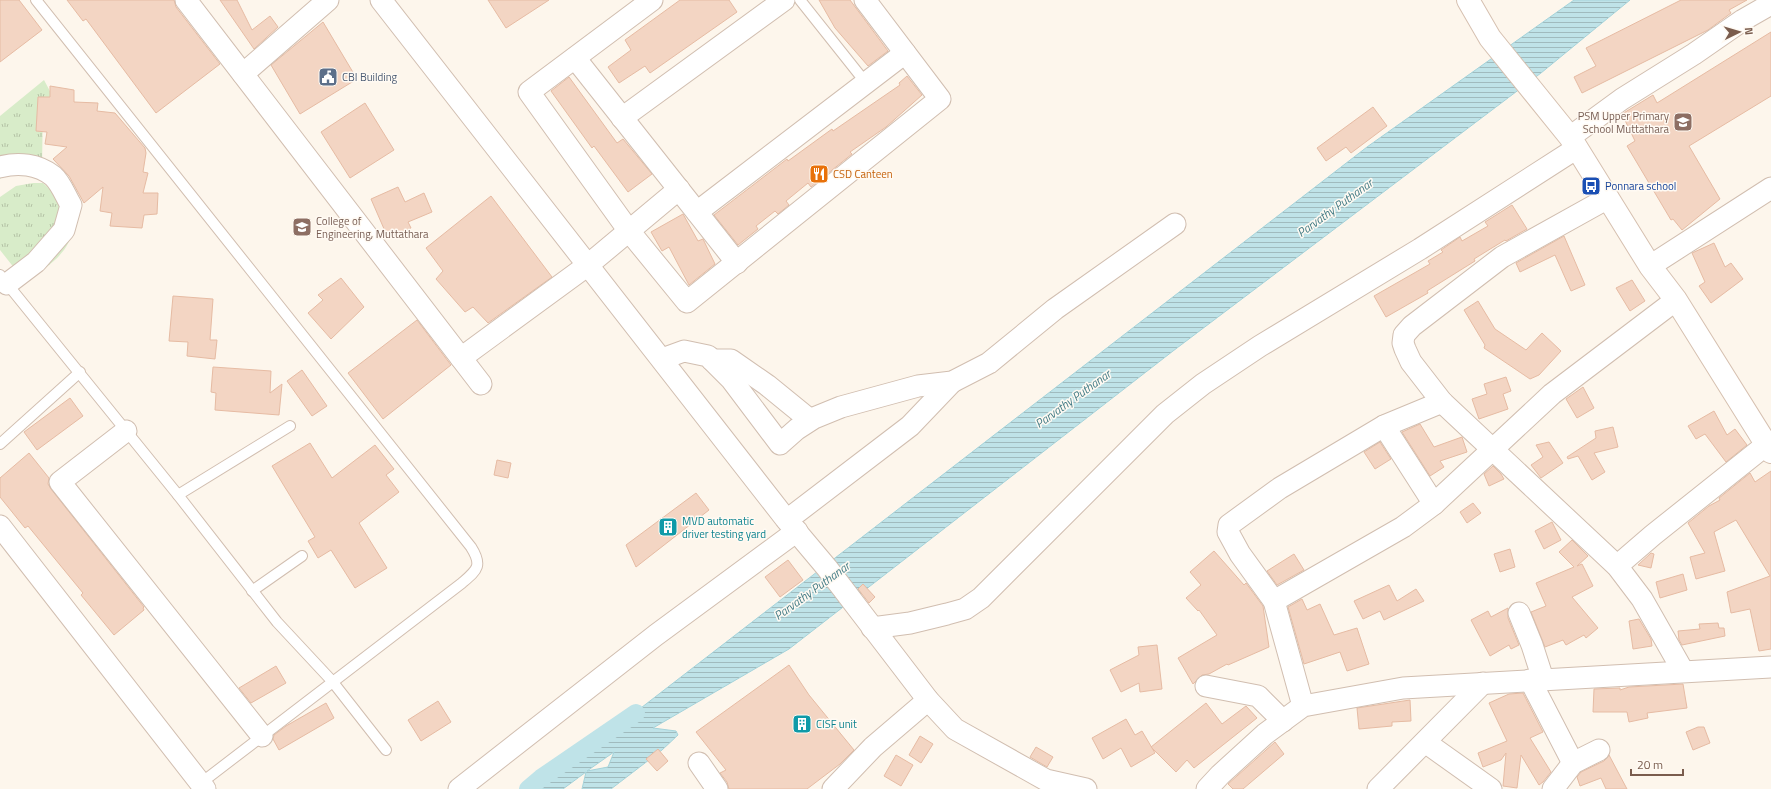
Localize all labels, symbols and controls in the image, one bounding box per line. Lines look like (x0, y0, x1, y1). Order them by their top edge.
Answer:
north arrow (1719, 12, 1759, 52)
text: N (1741, 27, 1757, 36)
public building icon: CBI Building (317, 66, 339, 88)
place label: CBI Building (342, 69, 398, 85)
place label: PSM Upper Primary School Muttathara (1578, 108, 1670, 137)
school or university icon: PSM Upper Primary School Muttathara (1672, 111, 1694, 133)
restaurant icon: CSD Canteen (808, 163, 830, 185)
place label: CSD Canteen (833, 166, 893, 182)
water label: Parvathy Puthanar (1293, 172, 1378, 242)
bus stop icon: Ponnara school (1580, 175, 1602, 197)
place label: Ponnara school (1605, 178, 1676, 194)
place label: College of Engineering, Muttathara (316, 213, 429, 242)
school or university icon: College of Engineering, Muttathara (291, 216, 313, 238)
water label: Parvathy Puthanar (1031, 363, 1116, 433)
place label: MVD automatic driver testing yard (682, 513, 766, 542)
building icon: MVD automatic driver testing yard (657, 516, 679, 538)
water label: Parvathy Puthanar (770, 555, 855, 625)
building icon: CISF unit (791, 713, 813, 735)
place label: CISF unit (816, 716, 857, 732)
scale bar (1631, 751, 1683, 777)
text: 20 m (1637, 755, 1663, 774)

